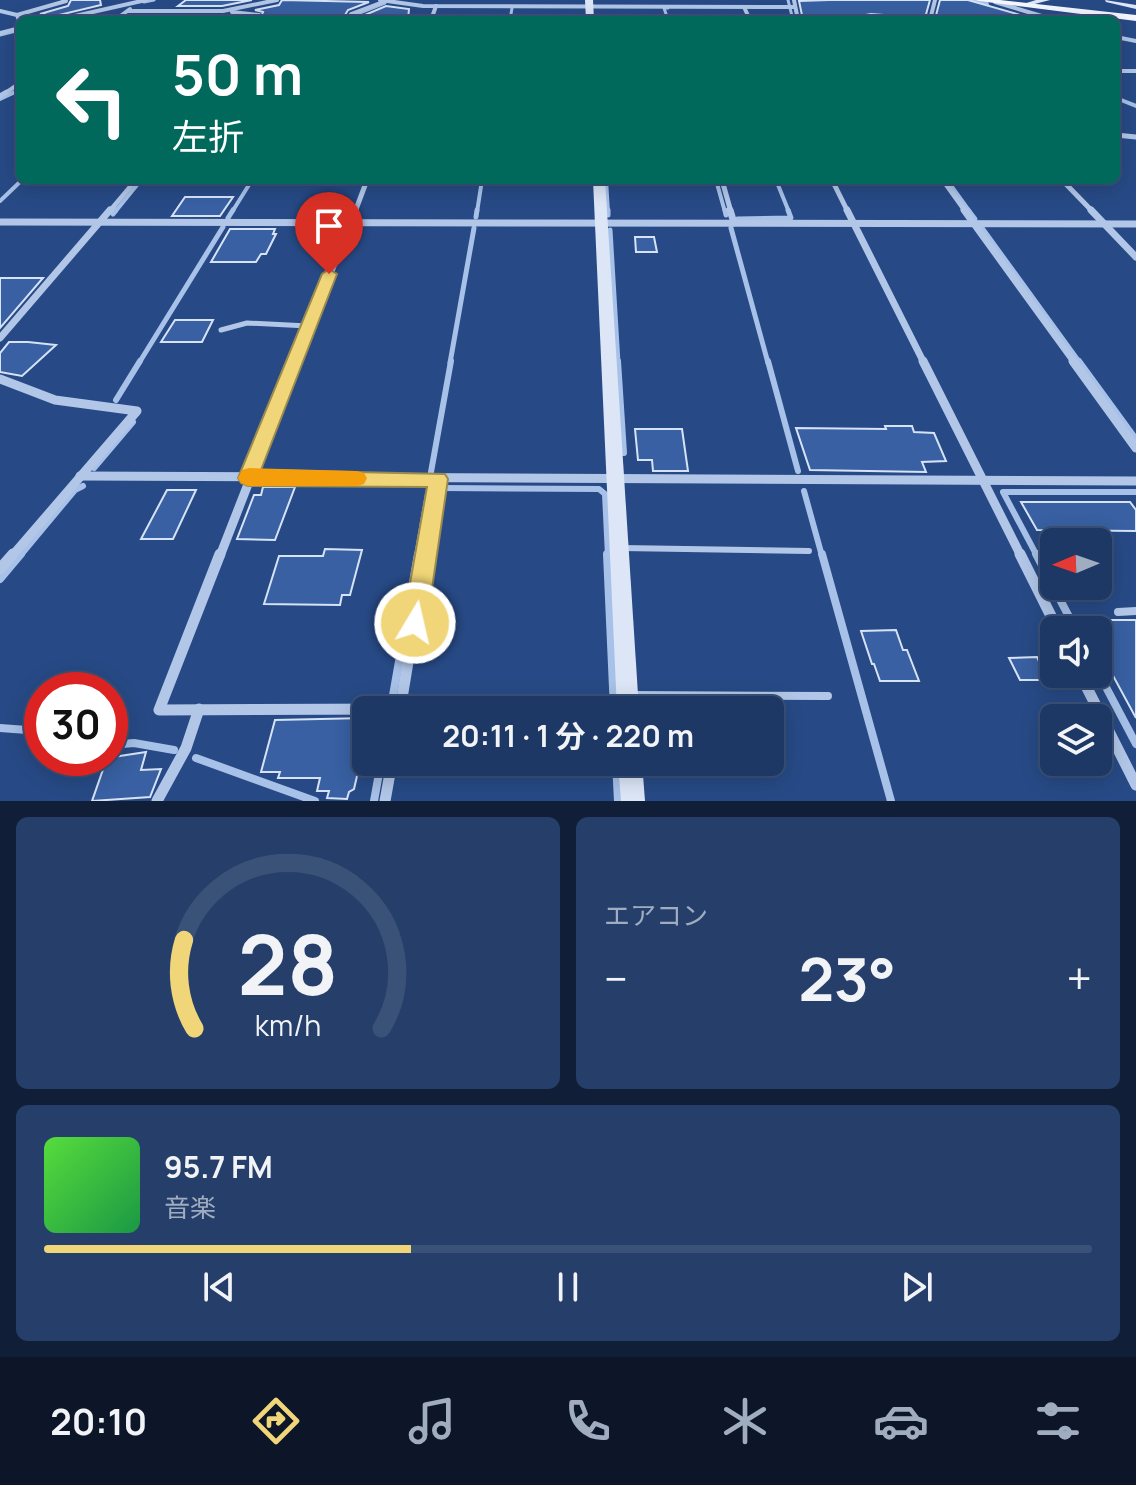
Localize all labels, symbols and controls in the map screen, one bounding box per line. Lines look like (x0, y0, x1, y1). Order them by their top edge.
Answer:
text: 50 m (172, 35, 303, 112)
icon: left (40, 48, 144, 152)
text: 左折 (172, 112, 244, 161)
pin (295, 192, 363, 274)
icon: arrive (307, 204, 351, 248)
north arrow (1040, 528, 1112, 600)
map controls (1040, 528, 1112, 776)
position arrow (373, 581, 457, 665)
button: sound (1040, 616, 1112, 688)
speed limit sign: 30 (24, 672, 128, 776)
button: layers (1040, 704, 1112, 776)
text: 20:11 · 1 分 · 220 m (442, 715, 694, 756)
text: エアコン (604, 897, 708, 933)
text: 28 (238, 906, 338, 1020)
text: 23° (798, 937, 896, 1019)
text: − (604, 948, 628, 1008)
text: + (1067, 948, 1092, 1008)
text: km/h (255, 1006, 321, 1045)
text: 95.7 FM (164, 1146, 273, 1187)
text: 音楽 (164, 1189, 216, 1225)
icon: previous (197, 1265, 241, 1309)
icon: pause (546, 1265, 590, 1309)
icon: next (895, 1265, 939, 1309)
icon: directions (248, 1393, 304, 1449)
icon: music (404, 1393, 460, 1449)
icon: phone (560, 1393, 616, 1449)
icon: climate (717, 1393, 773, 1449)
icon: car (873, 1393, 929, 1449)
icon: filters (1030, 1393, 1086, 1449)
text: 20:10 (50, 1397, 147, 1446)

